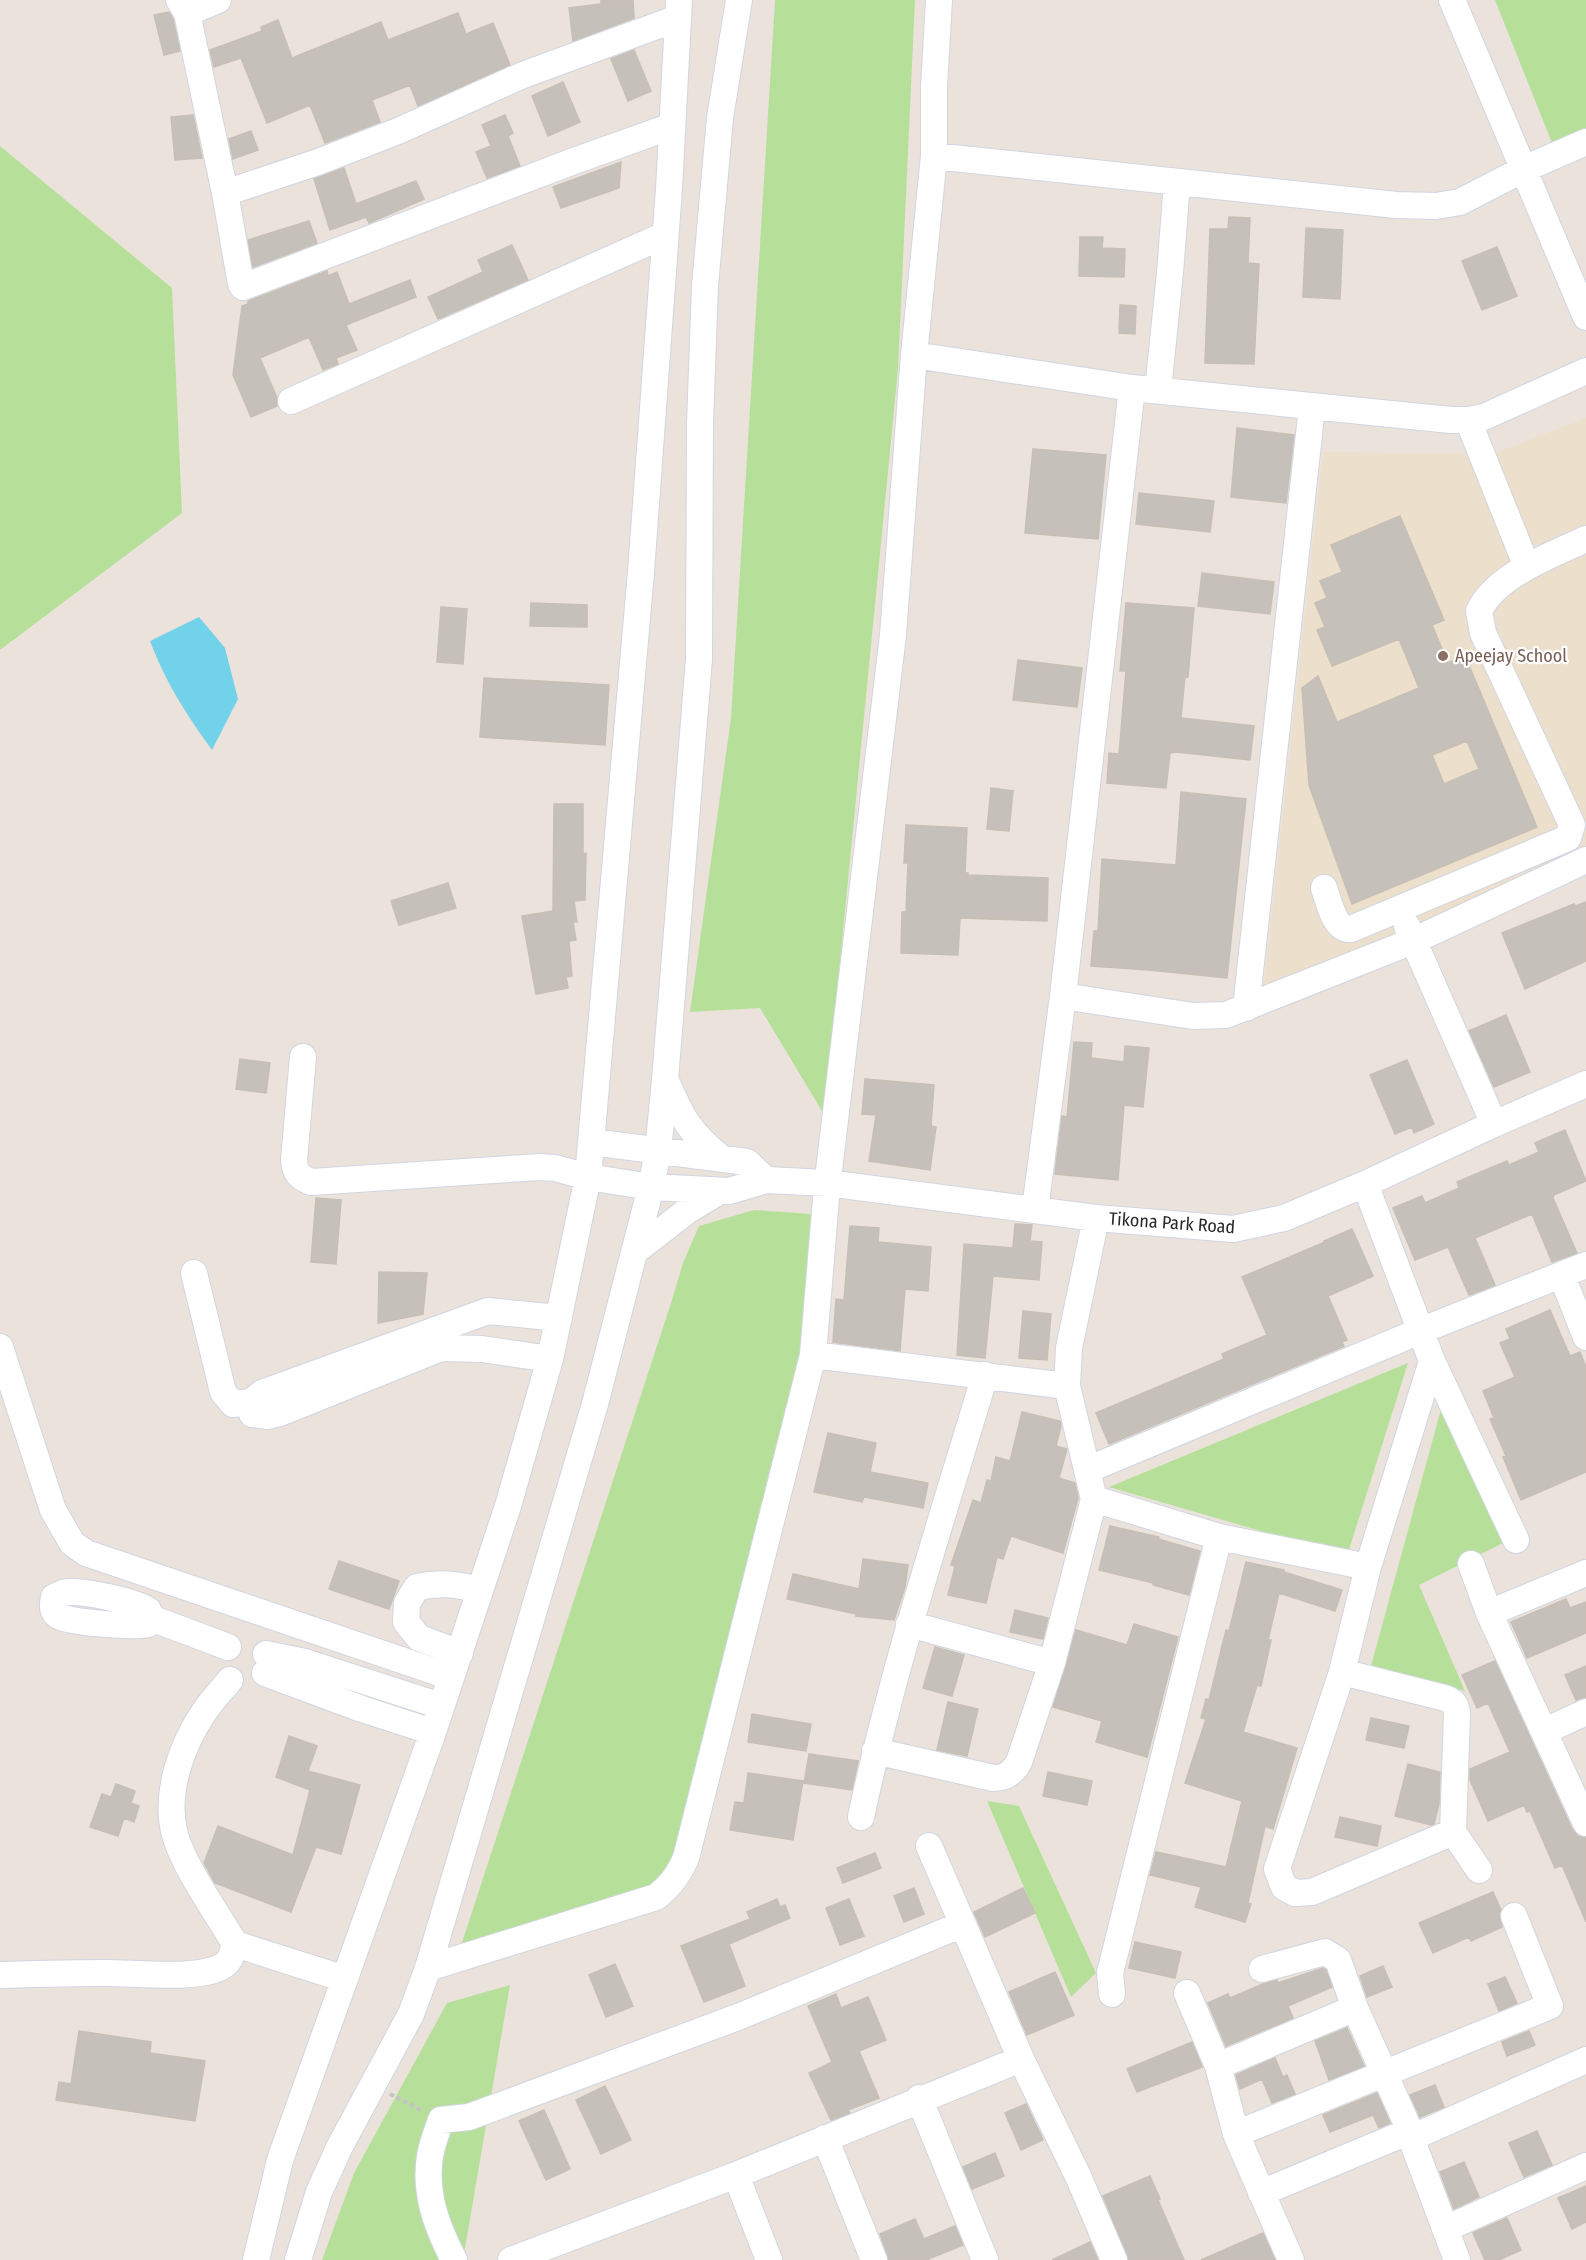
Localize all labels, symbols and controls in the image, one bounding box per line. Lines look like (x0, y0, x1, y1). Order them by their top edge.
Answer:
place label: Apeejay School (1455, 645, 1567, 667)
marker: Apeejay School (1436, 649, 1450, 663)
street label: Tikona Park Road (1108, 1208, 1236, 1238)

